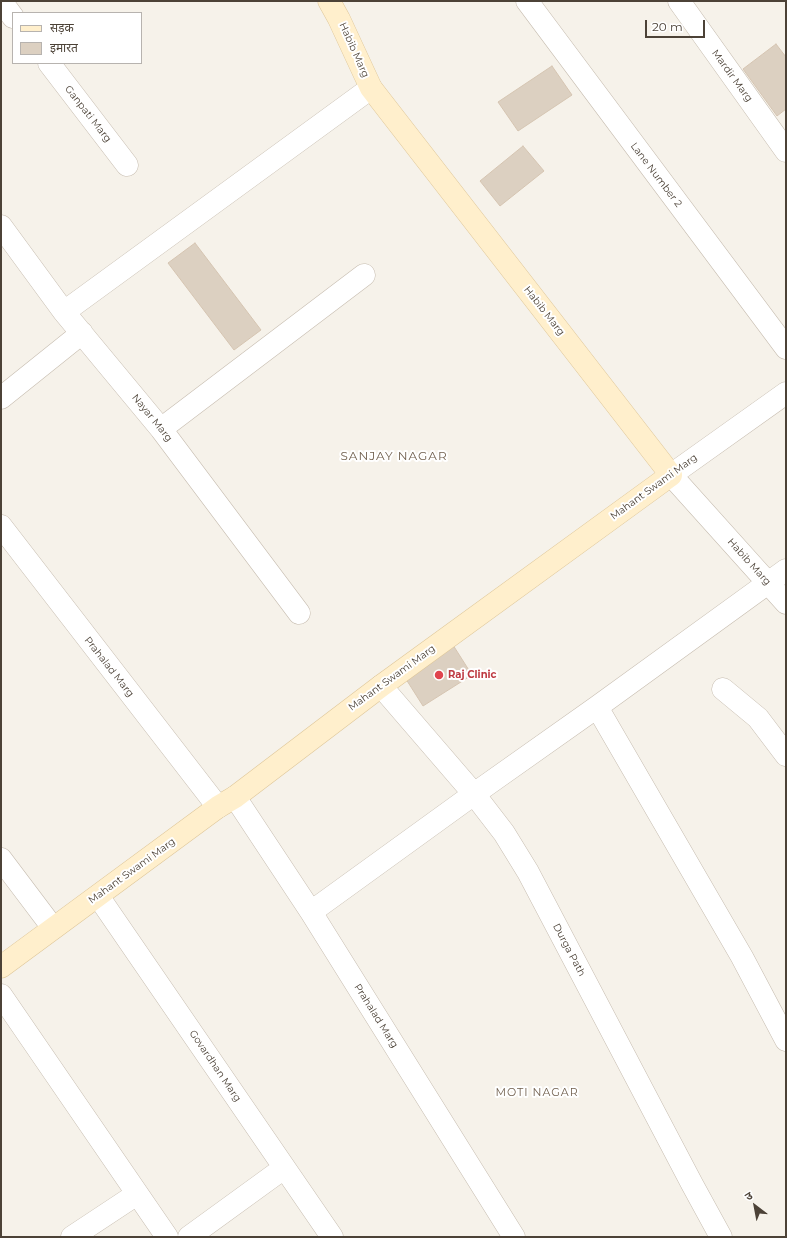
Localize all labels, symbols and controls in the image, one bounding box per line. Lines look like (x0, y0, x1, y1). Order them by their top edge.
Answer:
legend (12, 12, 142, 64)
scale bar (647, 12, 707, 38)
text: 20 m (652, 19, 683, 34)
text: सड़क (50, 20, 74, 35)
street label: Habib Marg (337, 21, 371, 79)
text: इमारत (50, 40, 78, 55)
street label: Mardir Marg (709, 48, 755, 104)
street label: Ganpati Marg (62, 83, 114, 145)
street label: Lane Number 2 (628, 140, 684, 210)
street label: Habib Marg (521, 284, 567, 338)
street label: Nayar Marg (129, 392, 175, 444)
district label: SANJAY NAGAR (340, 449, 448, 463)
street label: Mahant Swami Marg (608, 452, 700, 522)
street label: Habib Marg (725, 536, 773, 588)
street label: Prahalad Marg (82, 634, 136, 700)
street label: Mahant Swami Marg (346, 643, 438, 713)
marker: Raj Clinic (433, 669, 445, 681)
place label: Raj Clinic (448, 669, 496, 681)
street label: Mahant Swami Marg (86, 836, 178, 906)
street label: Durga Path (550, 922, 588, 978)
street label: Prahalad Marg (351, 982, 401, 1050)
street label: Govardhan Marg (187, 1028, 243, 1104)
district label: MOTI NAGAR (495, 1086, 579, 1100)
north arrow (735, 1186, 775, 1226)
text: उ (742, 1188, 755, 1203)

